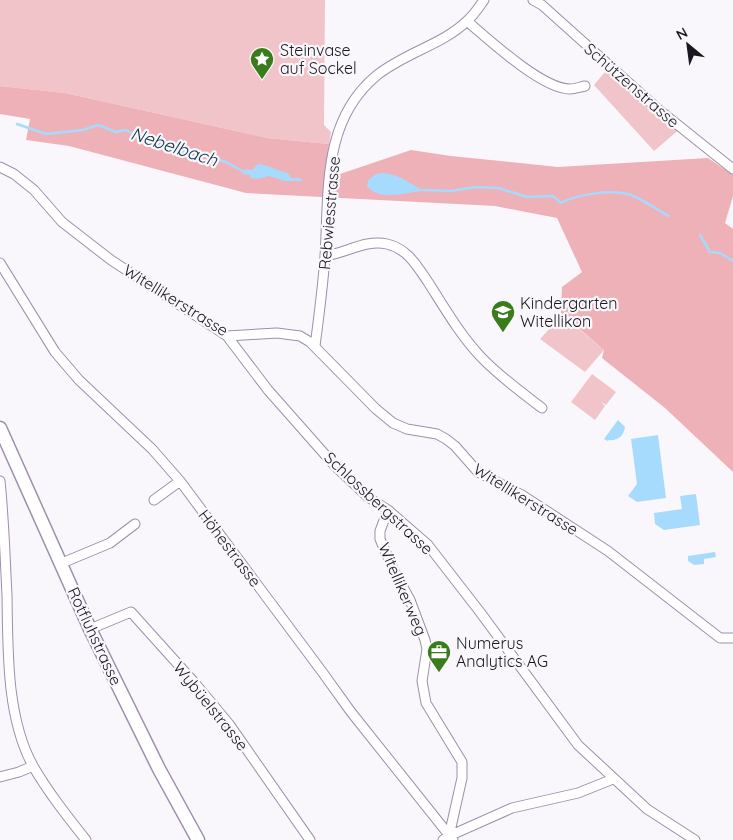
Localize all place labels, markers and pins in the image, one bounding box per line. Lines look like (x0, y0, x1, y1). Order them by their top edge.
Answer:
place label: Steinvase auf Sockel (280, 40, 357, 78)
place icon: Steinvase auf Sockel (249, 46, 275, 80)
place label: Kindergarten Witellikon (520, 293, 618, 331)
school or university icon: Kindergarten Witellikon (490, 299, 516, 333)
place label: Numerus Analytics AG (456, 633, 548, 671)
office icon: Numerus Analytics AG (426, 639, 452, 673)

